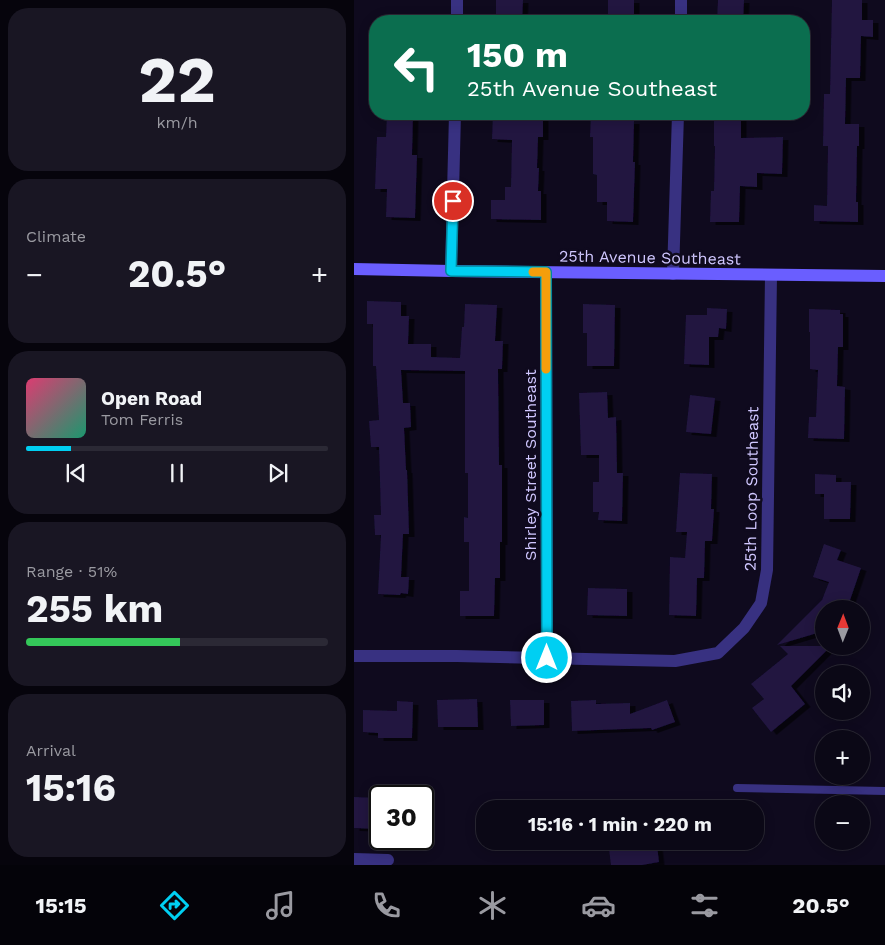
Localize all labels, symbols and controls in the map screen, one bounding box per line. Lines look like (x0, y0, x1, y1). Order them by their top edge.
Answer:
text: 150 m (467, 34, 568, 76)
icon: left (384, 35, 449, 100)
text: 22 (138, 42, 216, 118)
text: 25th Avenue Southeast (467, 76, 717, 101)
text: km/h (156, 113, 198, 132)
pin (432, 180, 474, 222)
icon: arrive (439, 187, 467, 215)
text: Climate (26, 227, 86, 246)
street label: 25th Avenue Southeast (559, 246, 741, 269)
text: 20.5° (128, 252, 226, 296)
text: − (26, 258, 43, 291)
text: + (311, 258, 328, 291)
street label: Shirley Street Southeast (521, 369, 540, 561)
text: Open Road (101, 387, 202, 410)
street label: 25th Loop Southeast (741, 406, 762, 571)
text: Tom Ferris (101, 410, 183, 429)
icon: previous (62, 459, 90, 487)
icon: pause (163, 459, 191, 487)
icon: next (264, 459, 292, 487)
text: Range · 51% (26, 562, 117, 581)
text: 255 km (26, 587, 163, 631)
north arrow (815, 600, 870, 655)
map controls (815, 600, 870, 850)
position arrow (520, 631, 572, 683)
button: sound (815, 665, 870, 720)
button: + (815, 730, 870, 785)
text: Arrival (26, 741, 76, 760)
text: 15:16 (26, 766, 116, 810)
speed limit sign: 30 (369, 785, 434, 850)
button: − (815, 795, 870, 850)
text: 15:16 · 1 min · 220 m (528, 813, 712, 836)
icon: directions (157, 888, 192, 923)
icon: music (263, 888, 298, 923)
icon: phone (369, 888, 404, 923)
icon: climate (475, 888, 510, 923)
icon: car (581, 888, 616, 923)
icon: filters (687, 888, 722, 923)
text: 15:15 (35, 893, 87, 918)
text: 20.5° (792, 893, 850, 918)

